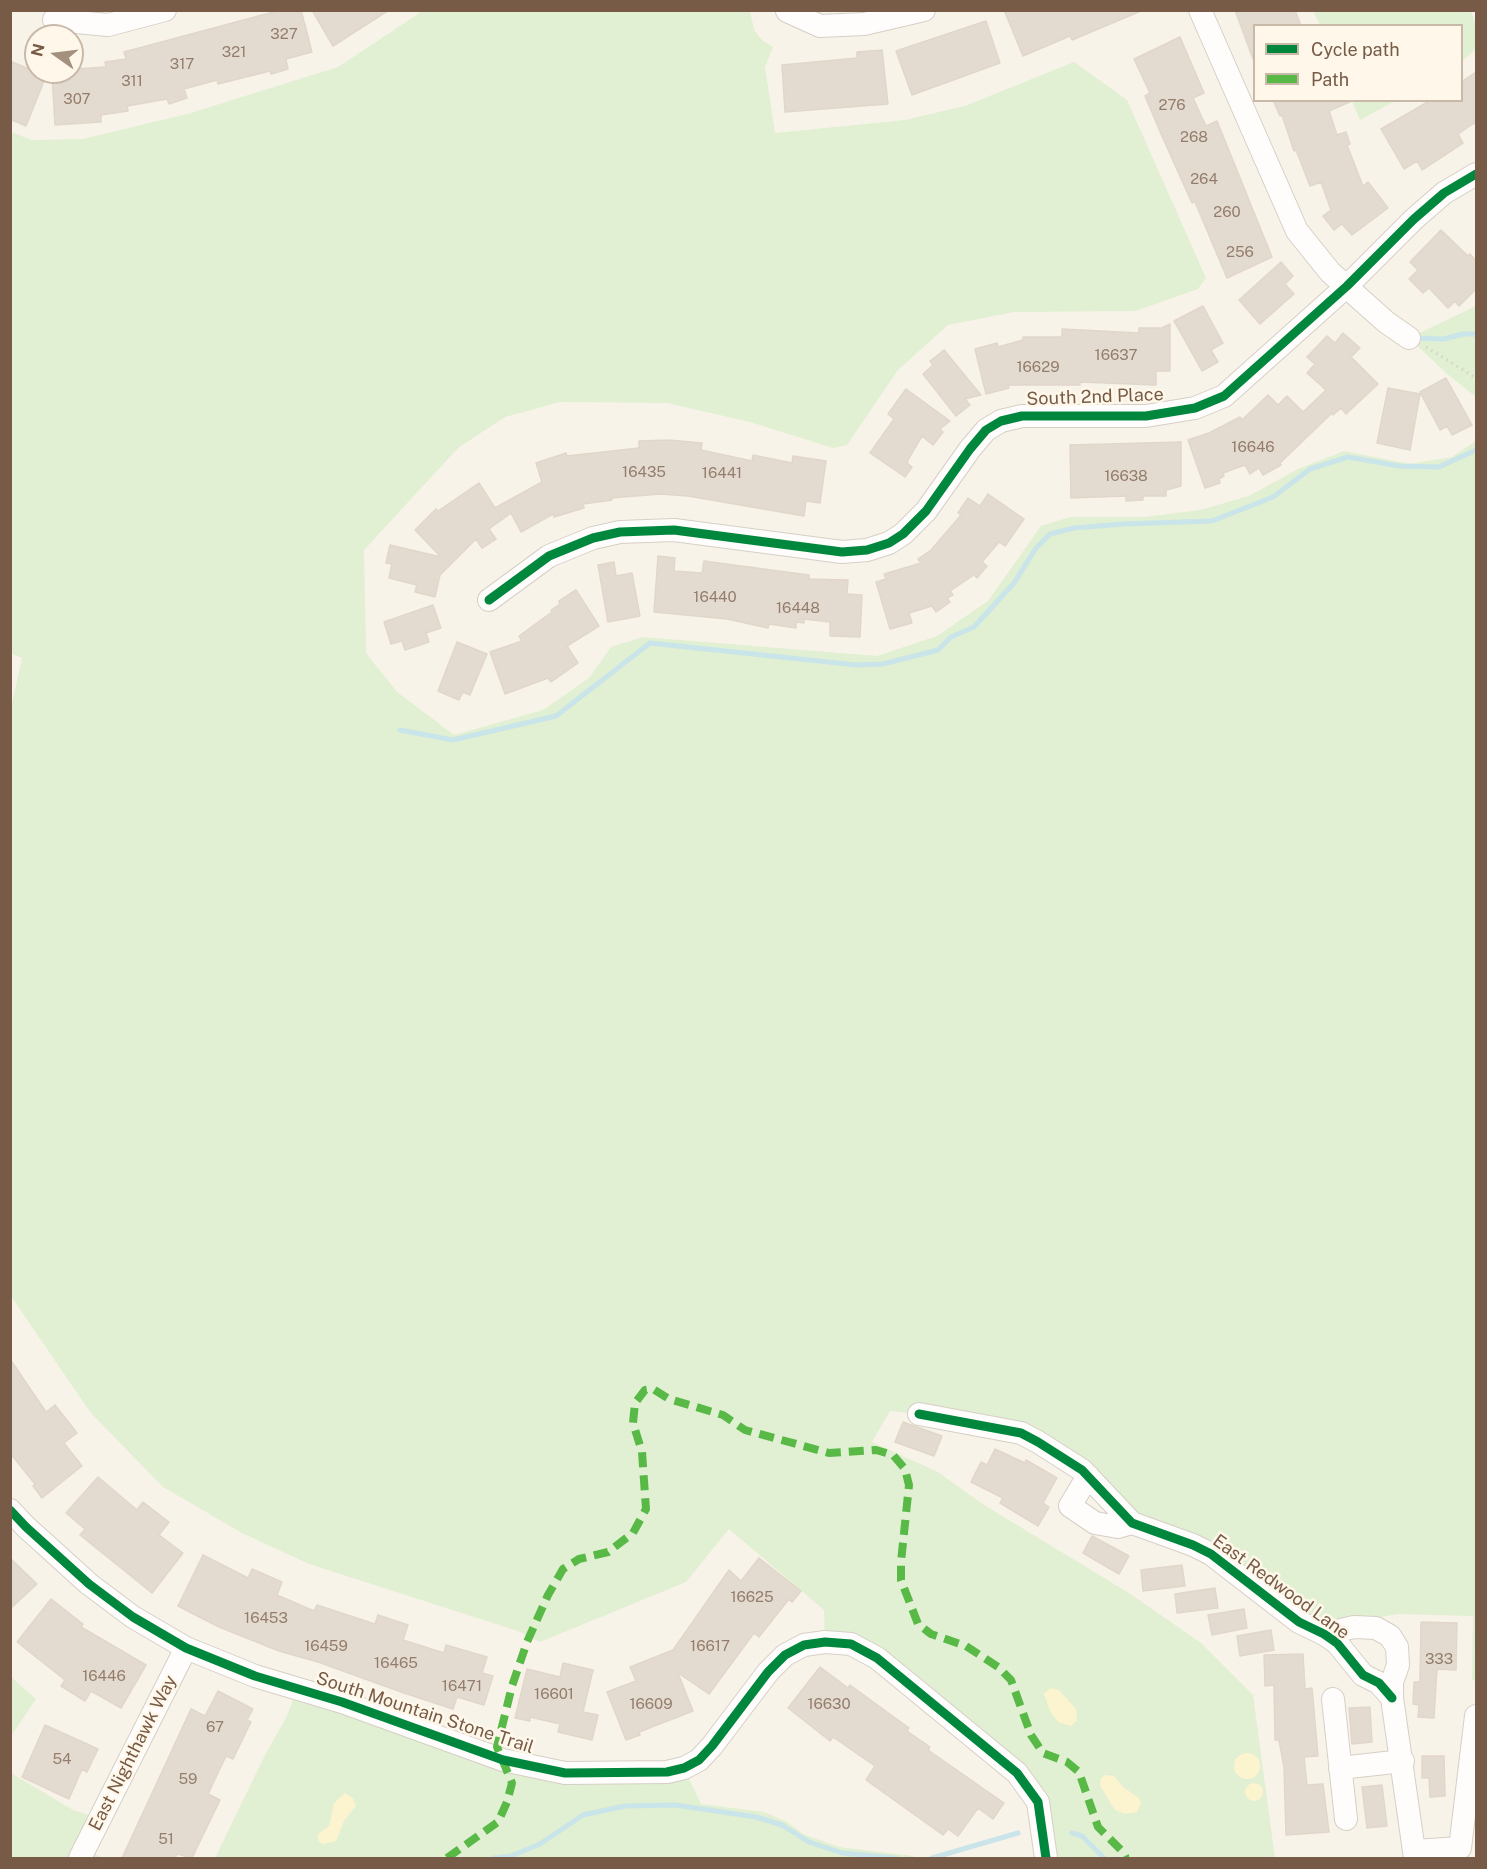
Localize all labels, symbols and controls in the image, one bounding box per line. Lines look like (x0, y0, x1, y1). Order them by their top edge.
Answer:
north arrow (24, 24, 84, 84)
legend (1253, 24, 1463, 102)
house number: 327 (270, 25, 298, 43)
text: Cycle path (1311, 39, 1400, 60)
text: N (27, 42, 49, 58)
house number: 321 (222, 43, 246, 61)
house number: 317 (170, 55, 194, 73)
text: Path (1311, 69, 1349, 90)
house number: 311 (121, 72, 143, 90)
house number: 307 (63, 90, 91, 108)
house number: 276 (1159, 96, 1185, 114)
house number: 268 (1180, 128, 1208, 146)
house number: 264 (1190, 170, 1218, 188)
house number: 260 (1213, 203, 1241, 221)
house number: 256 (1226, 243, 1254, 261)
house number: 16637 (1095, 346, 1137, 364)
house number: 16629 (1017, 358, 1059, 376)
street label: South 2nd Place (1026, 384, 1164, 410)
house number: 16646 (1231, 438, 1275, 456)
house number: 16435 (622, 463, 666, 481)
house number: 16441 (702, 464, 742, 482)
house number: 16638 (1104, 467, 1148, 485)
house number: 16440 (693, 588, 737, 606)
house number: 16448 (776, 599, 820, 617)
street label: East Redwood Lane (1208, 1530, 1354, 1644)
house number: 16625 (730, 1588, 774, 1606)
house number: 16453 (244, 1609, 288, 1627)
house number: 16459 (304, 1637, 348, 1655)
house number: 16617 (690, 1637, 730, 1655)
house number: 333 (1425, 1650, 1453, 1668)
house number: 16465 (374, 1654, 418, 1672)
house number: 16446 (82, 1667, 126, 1685)
street label: South Mountain Stone Trail (313, 1668, 537, 1758)
street label: East Nighthawk Way (84, 1672, 182, 1834)
house number: 16471 (442, 1677, 482, 1695)
house number: 16601 (534, 1685, 574, 1703)
house number: 16609 (629, 1695, 673, 1713)
house number: 16630 (807, 1695, 851, 1713)
house number: 67 (206, 1718, 224, 1736)
house number: 54 (52, 1750, 72, 1768)
house number: 59 (179, 1770, 197, 1788)
house number: 51 (158, 1830, 174, 1848)

